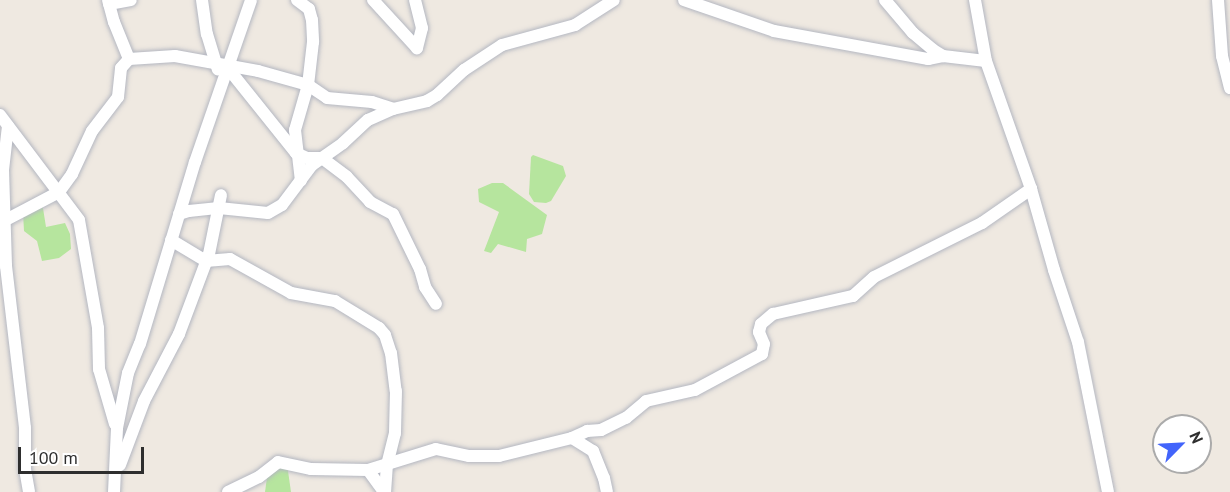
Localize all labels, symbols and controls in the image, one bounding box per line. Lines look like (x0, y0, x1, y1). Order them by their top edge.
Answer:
north arrow (1152, 414, 1212, 474)
text: N (1185, 429, 1208, 446)
scale bar (21, 435, 147, 473)
text: 100 m (29, 446, 78, 469)

